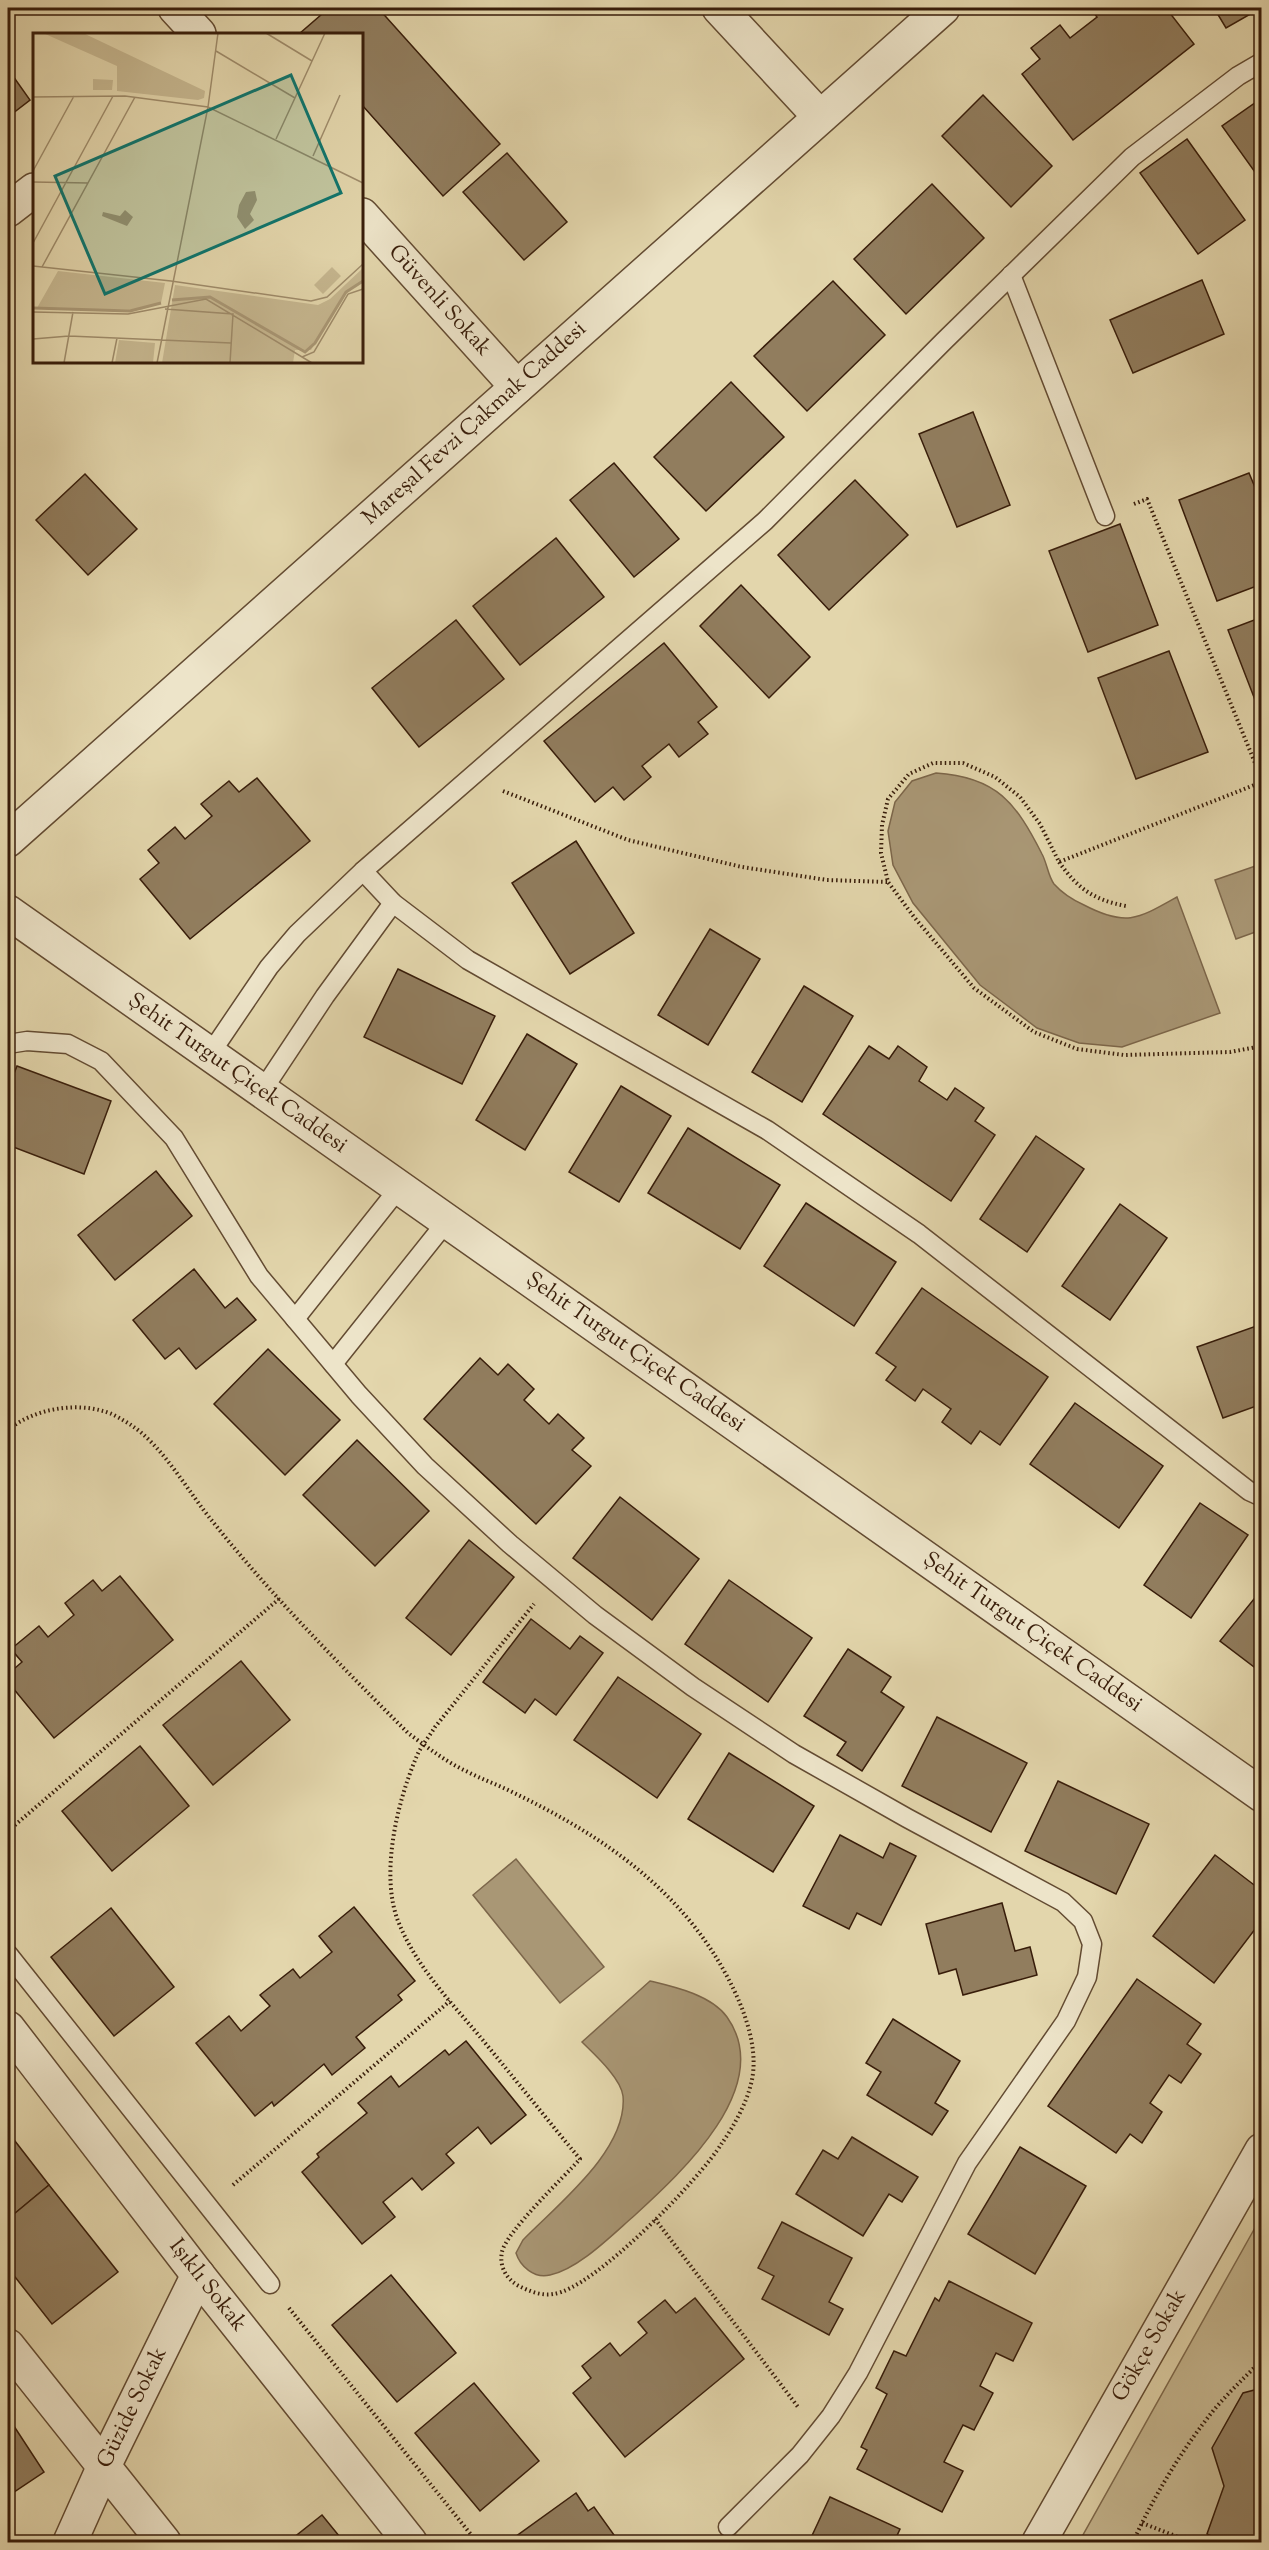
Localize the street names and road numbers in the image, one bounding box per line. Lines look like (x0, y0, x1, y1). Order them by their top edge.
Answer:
street label: Güvenli Sokak (380, 238, 498, 364)
street label: Mareşal Fevzi Çakmak Caddesi (356, 314, 594, 534)
street label: Şehit Turgut Çiçek Caddesi (121, 986, 353, 1162)
street label: Şehit Turgut Çiçek Caddesi (519, 1265, 751, 1441)
street label: Şehit Turgut Çiçek Caddesi (916, 1545, 1148, 1721)
street label: Işıklı Sokak (160, 2233, 254, 2339)
street label: Gökçe Sokak (1105, 2284, 1195, 2408)
street label: Güzide Sokak (90, 2342, 176, 2474)

